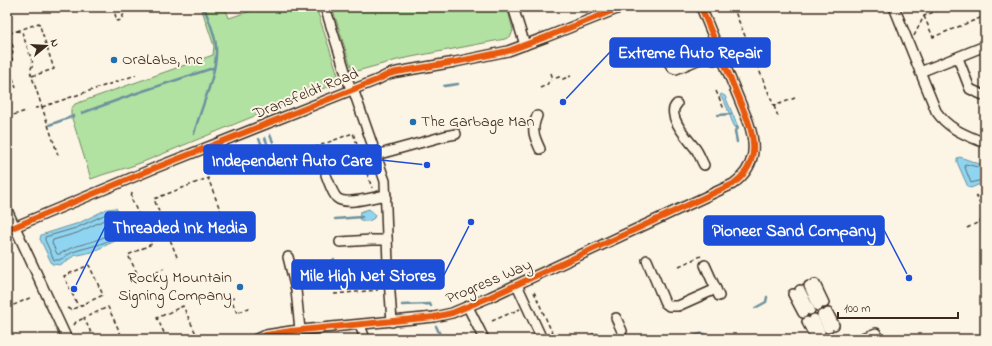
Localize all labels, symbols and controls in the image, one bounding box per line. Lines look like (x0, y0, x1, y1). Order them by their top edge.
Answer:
north arrow (26, 26, 66, 66)
text: N (46, 37, 63, 49)
callout: Extreme Auto Repair (610, 38, 770, 67)
text: Extreme Auto Repair (618, 41, 763, 66)
place label: OraLabs, Inc (122, 48, 204, 72)
marker: OraLabs, Inc (109, 55, 119, 65)
street label: Dransfeldt Road (249, 62, 362, 126)
place label: The Garbage Man (421, 110, 534, 134)
marker: The Garbage Man (408, 117, 418, 127)
callout: Independent Auto Care (204, 145, 381, 174)
text: Independent Auto Care (212, 149, 374, 174)
callout: Threaded Ink Media (105, 212, 255, 241)
text: Threaded Ink Media (113, 216, 247, 241)
callout: Pioneer Sand Company (704, 216, 884, 245)
text: Pioneer Sand Company (712, 219, 876, 246)
street label: Progress Way (442, 253, 536, 311)
callout: Mile High Net Stores (292, 260, 444, 289)
text: Mile High Net Stores (300, 264, 437, 291)
place label: Rocky Mountain Signing Company (118, 266, 232, 308)
marker: Rocky Mountain Signing Company (235, 282, 245, 292)
scale bar (838, 294, 958, 320)
text: 100 m (844, 300, 871, 318)

